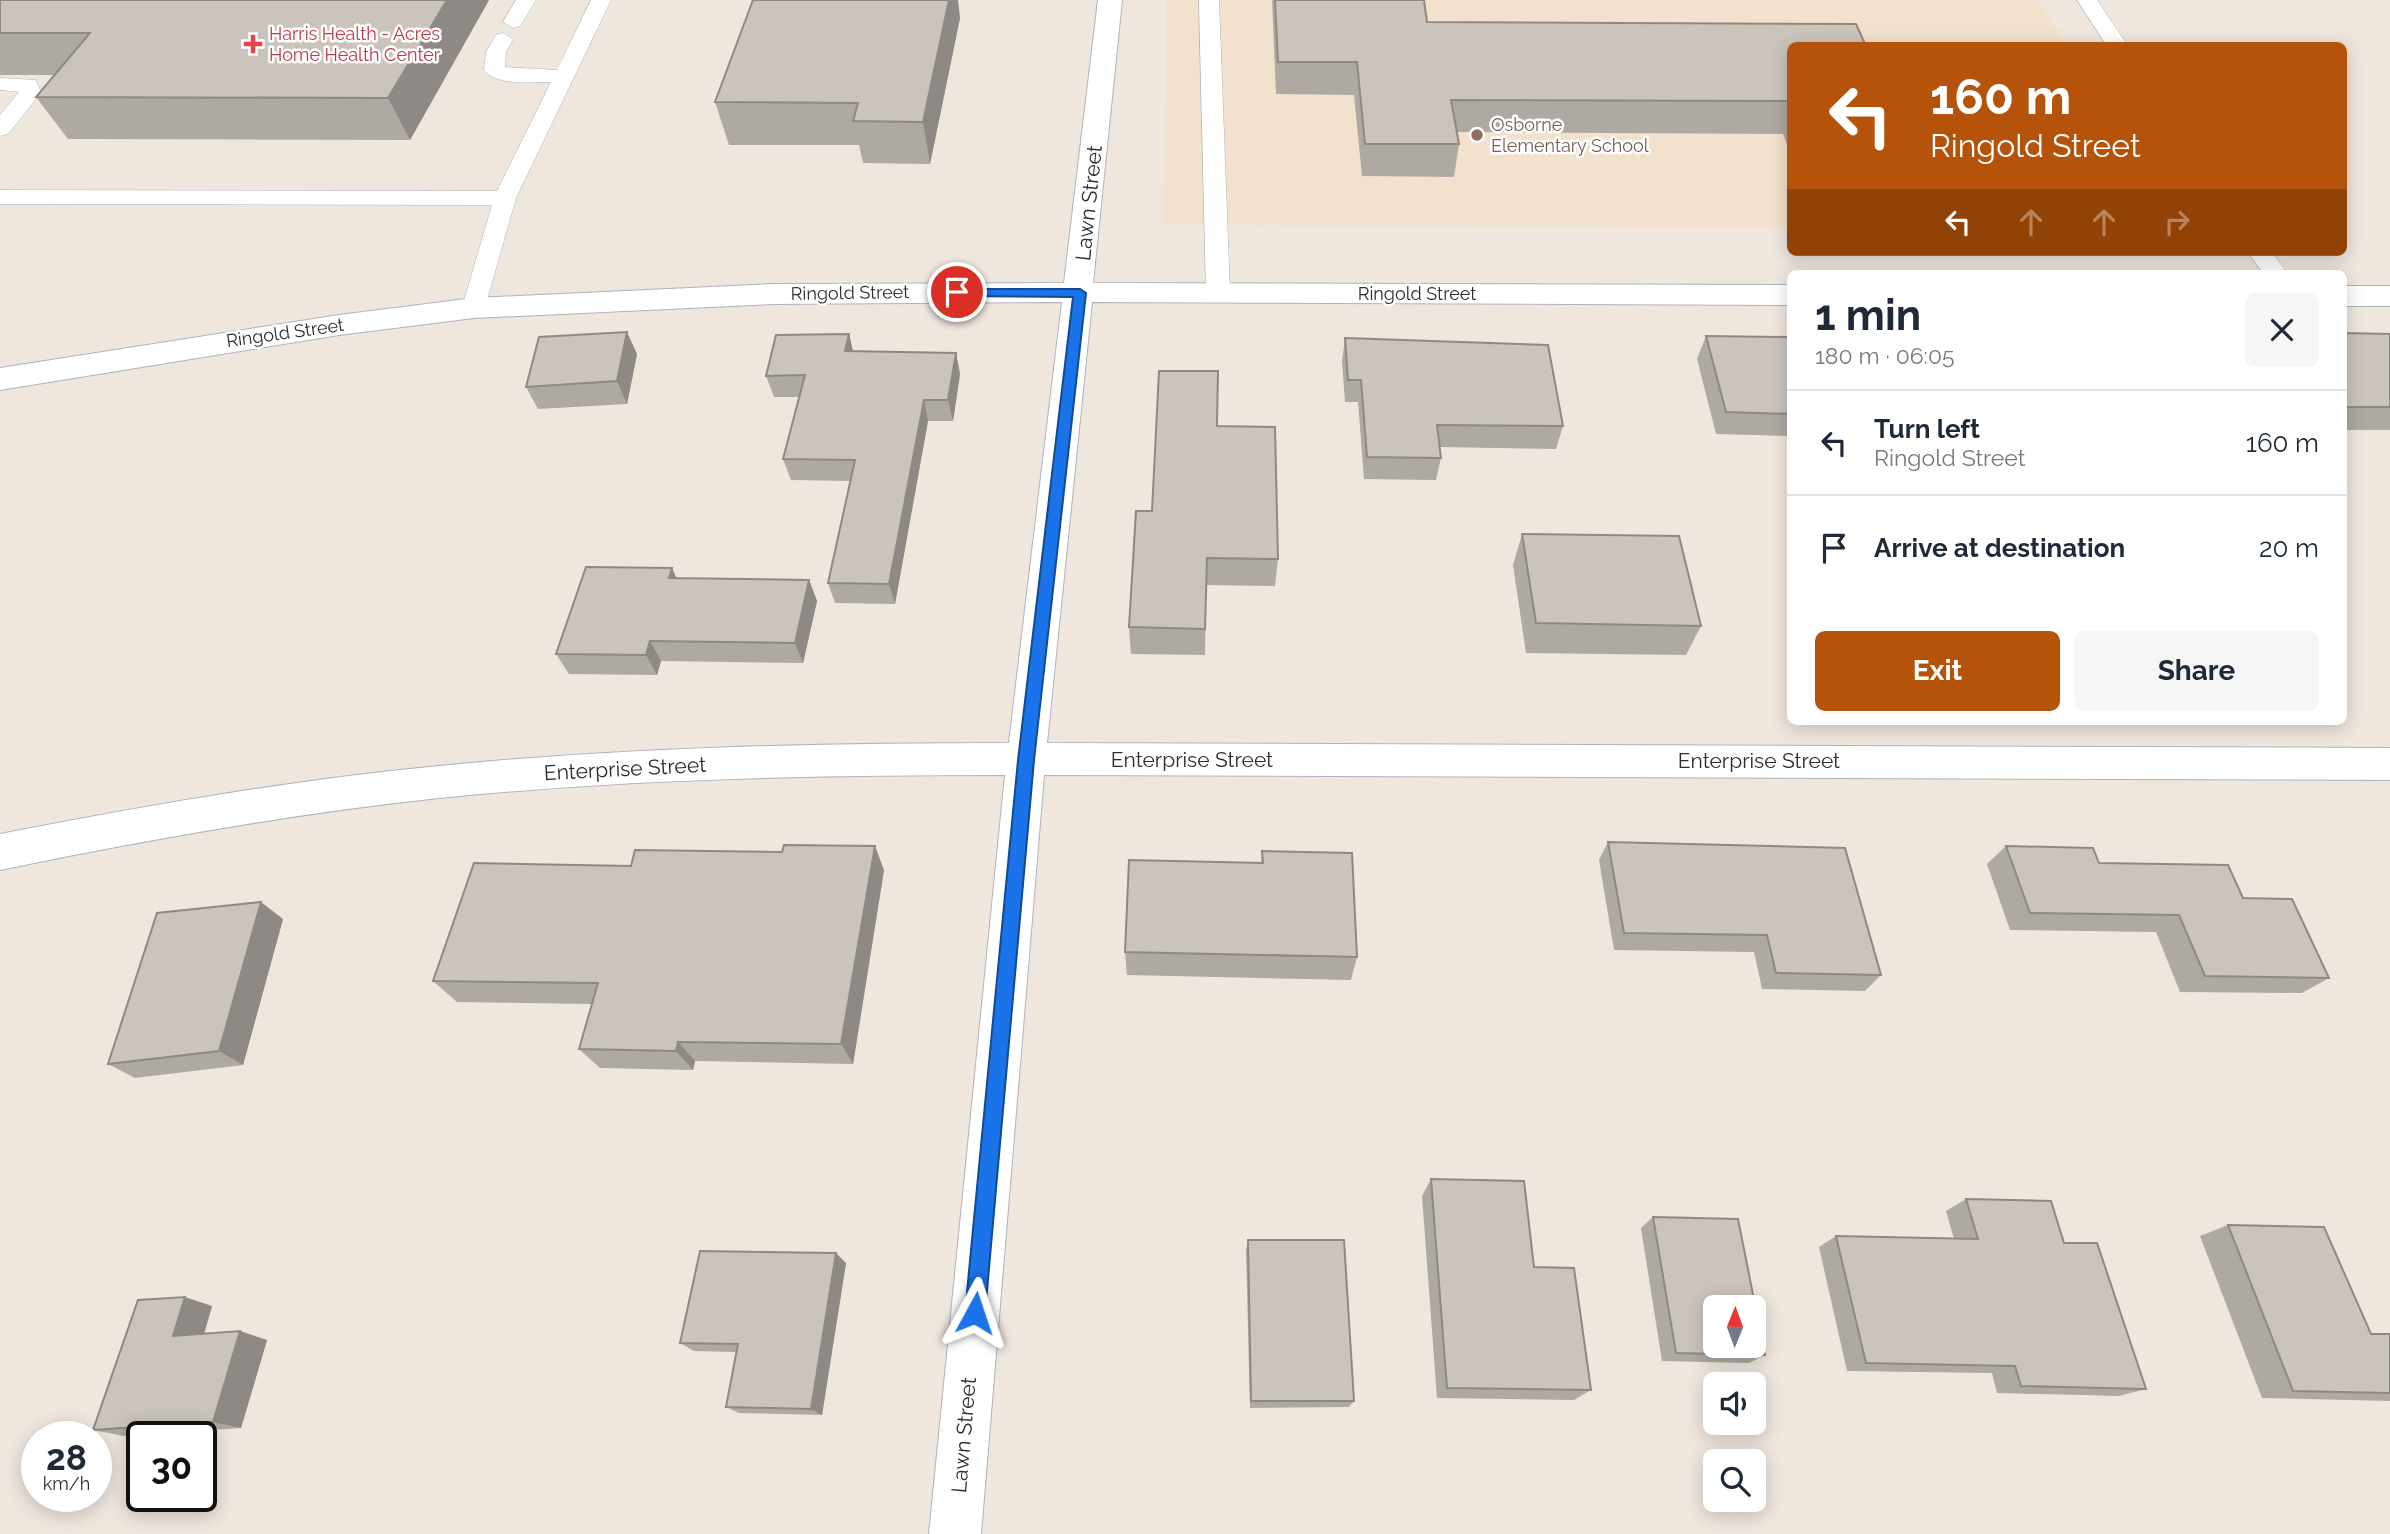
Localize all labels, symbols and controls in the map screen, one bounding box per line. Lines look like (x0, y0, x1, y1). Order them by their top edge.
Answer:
place label: Harris Health - Acres Home Health Center (269, 23, 441, 65)
marker: Harris Health - Acres Home Health Center (243, 34, 263, 54)
text: 160 m (1930, 68, 2071, 125)
icon: left (1815, 70, 1906, 161)
place label: Osborne Elementary School (1491, 114, 1649, 156)
marker: Osborne Elementary School (1469, 127, 1485, 143)
text: Ringold Street (1930, 127, 2141, 164)
street label: Lawn Street (1070, 144, 1107, 262)
icon: left (1939, 203, 1977, 241)
icon: ahead (2012, 203, 2050, 241)
icon: ahead (2085, 203, 2123, 241)
icon: right (2158, 203, 2196, 241)
pin (927, 262, 987, 322)
icon: arrive (938, 273, 976, 311)
street label: Ringold Street (791, 281, 909, 304)
street label: Ringold Street (1358, 283, 1476, 304)
text: 1 min (1815, 291, 1921, 340)
button: close (2245, 293, 2319, 367)
street label: Ringold Street (225, 314, 345, 351)
text: 180 m · 06:05 (1815, 342, 1955, 369)
text: Turn left (1874, 414, 1980, 444)
icon: left (1815, 424, 1853, 462)
text: 160 m (2246, 428, 2319, 458)
text: Ringold Street (1874, 444, 2025, 471)
icon: arrive (1815, 529, 1853, 567)
text: Arrive at destination (1874, 533, 2125, 563)
text: 20 m (2259, 533, 2319, 563)
button: Exit (1815, 631, 2060, 711)
button: Share (2074, 631, 2319, 711)
street label: Enterprise Street (1111, 747, 1273, 772)
street label: Enterprise Street (1678, 748, 1840, 773)
street label: Enterprise Street (543, 752, 707, 785)
position arrow (938, 1276, 1012, 1350)
north arrow (1703, 1295, 1766, 1358)
map controls (1703, 1295, 1766, 1512)
button: sound (1703, 1372, 1766, 1435)
street label: Lawn Street (946, 1376, 981, 1494)
speed limit sign: 30 (126, 1421, 217, 1512)
text: 28 (46, 1437, 87, 1478)
button: search (1703, 1449, 1766, 1512)
text: km/h (43, 1473, 90, 1494)

